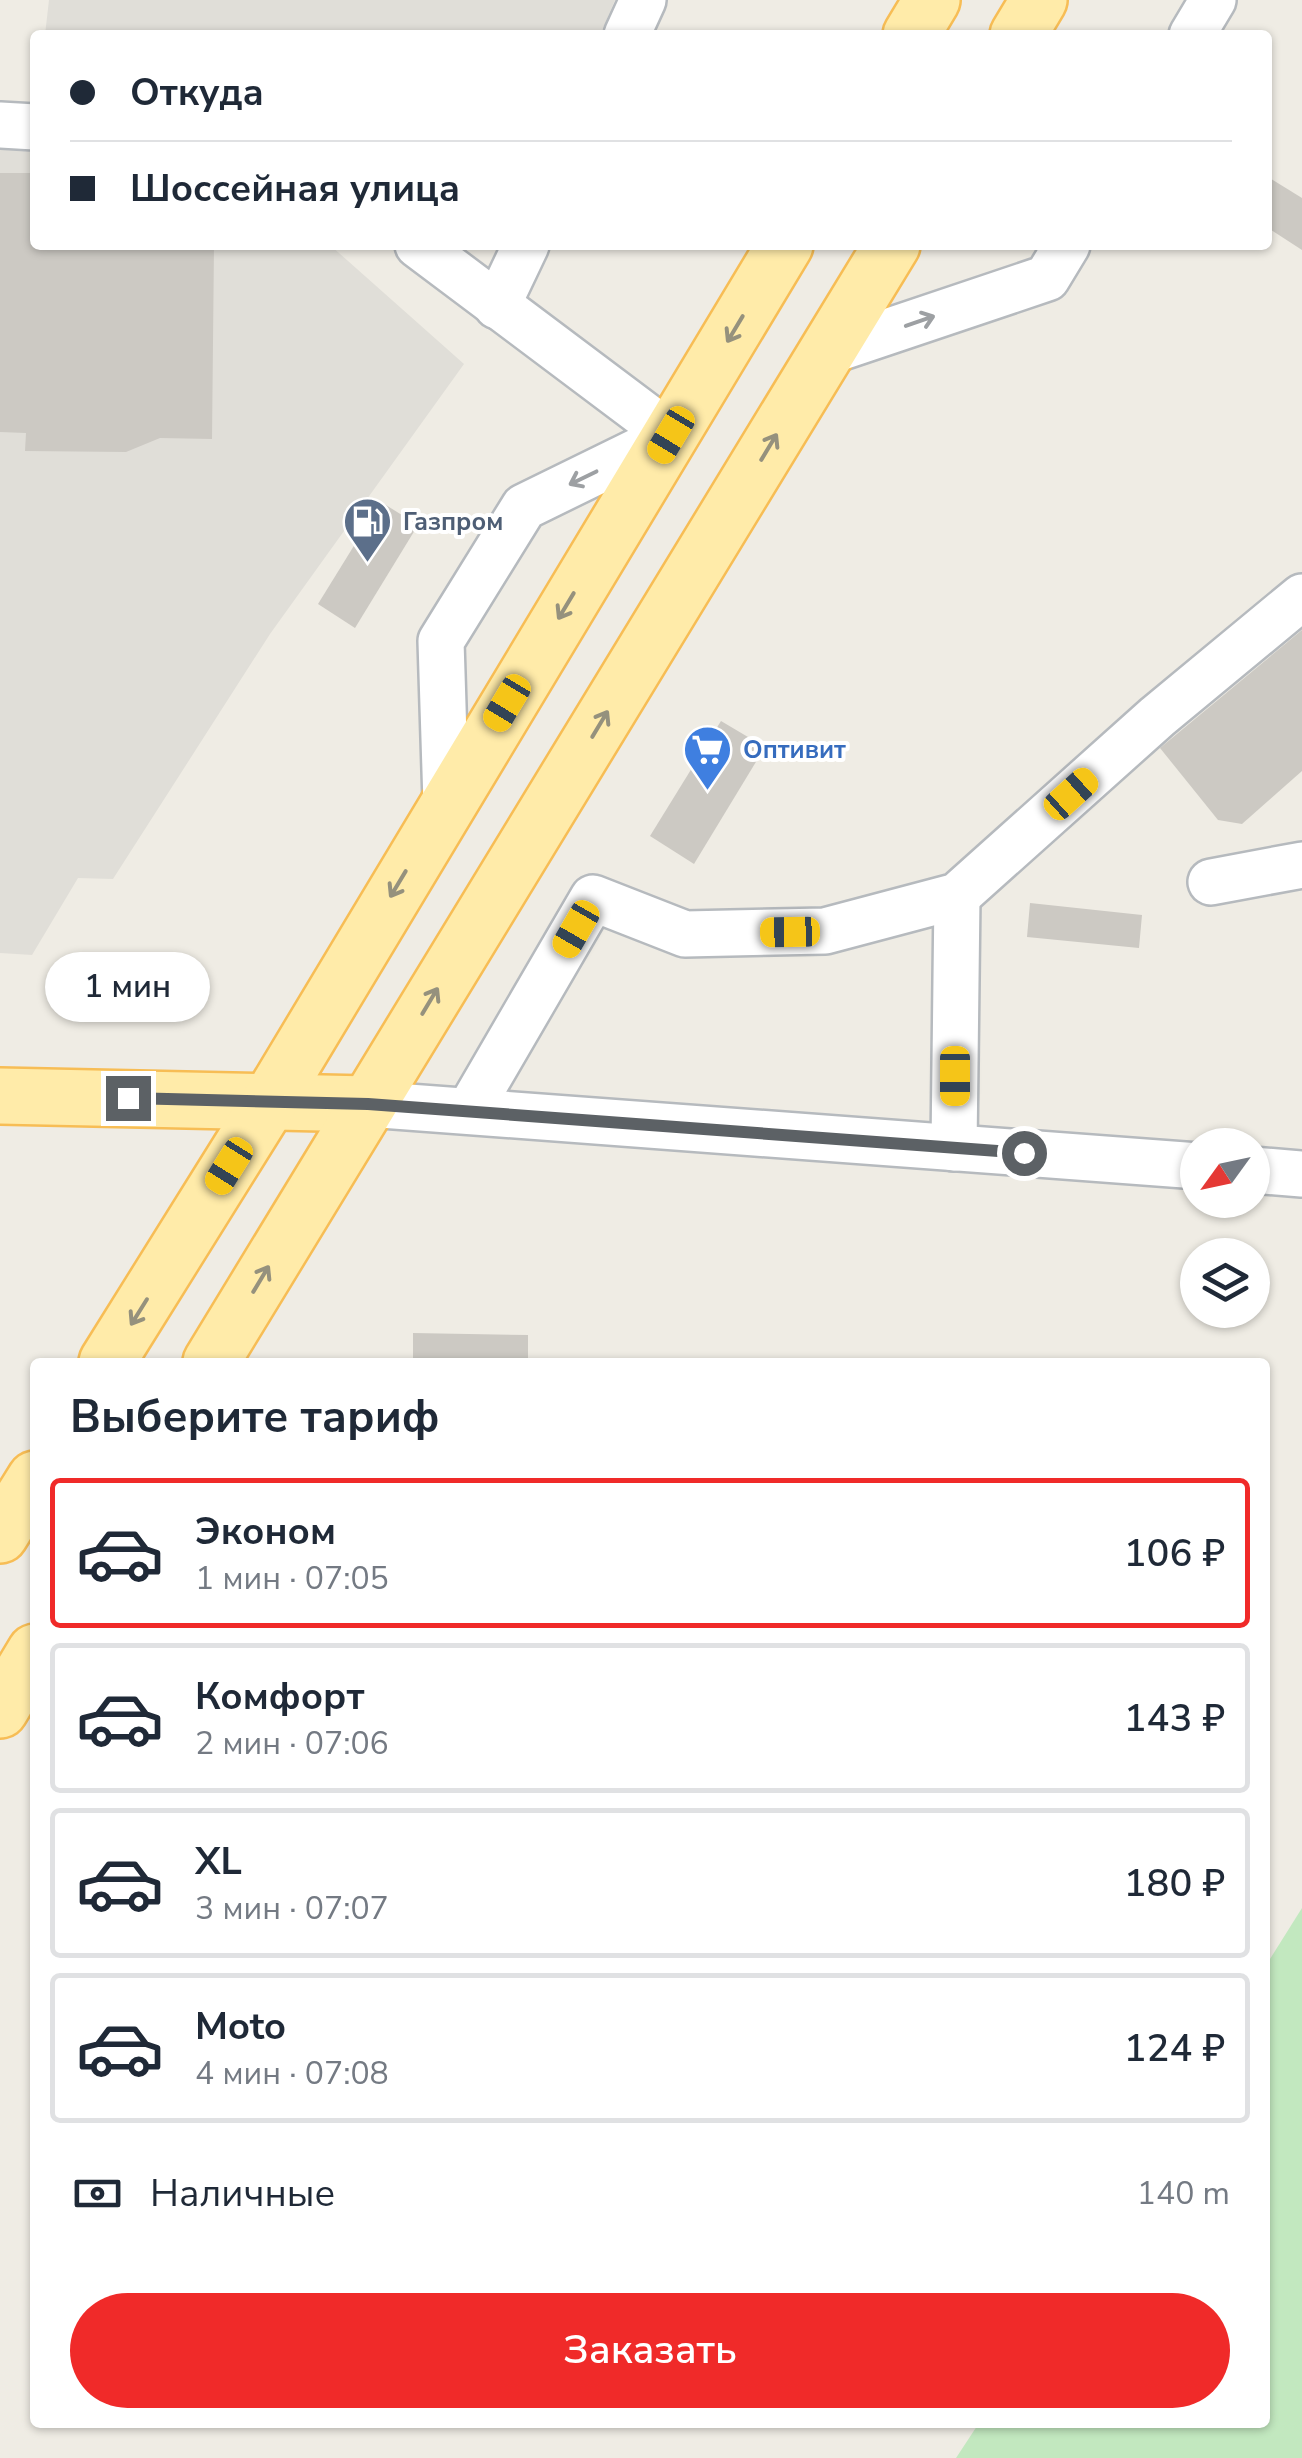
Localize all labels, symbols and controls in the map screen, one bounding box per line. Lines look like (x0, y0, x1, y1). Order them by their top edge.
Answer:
text: Откуда (130, 67, 264, 118)
text: Шоссейная улица (130, 163, 460, 214)
one-way arrow (903, 310, 935, 328)
one-way arrow (725, 314, 745, 343)
car (643, 402, 699, 468)
one-way arrow (759, 433, 779, 462)
one-way arrow (569, 469, 599, 488)
fuel station icon: Газпром (342, 496, 394, 564)
place label: Газпром (403, 505, 503, 539)
one-way arrow (556, 591, 576, 620)
car (479, 670, 535, 736)
one-way arrow (589, 710, 610, 739)
supermarket icon: Оптивит (682, 724, 734, 792)
place label: Оптивит (743, 733, 846, 767)
car (1039, 763, 1103, 825)
one-way arrow (388, 869, 408, 898)
car (548, 896, 604, 962)
car (760, 916, 820, 948)
callout: 1 мин (46, 953, 210, 1023)
text: 1 мин (84, 965, 171, 1008)
one-way arrow (420, 988, 440, 1016)
car (940, 1046, 970, 1106)
route end (106, 1076, 151, 1121)
north arrow (1180, 1128, 1270, 1218)
map controls (1180, 1128, 1270, 1328)
route start (1002, 1131, 1047, 1176)
car (200, 1133, 258, 1199)
button: layers (1180, 1238, 1270, 1328)
one-way arrow (251, 1265, 271, 1294)
one-way arrow (128, 1297, 149, 1326)
text: Выберите тариф (70, 1387, 440, 1448)
text: Эконом (195, 1506, 336, 1557)
icon: car (75, 1508, 165, 1598)
text: 106 ₽ (1124, 1528, 1225, 1579)
text: 1 мин · 07:05 (195, 1557, 389, 1600)
text: Комфорт (195, 1671, 364, 1722)
icon: car (75, 1673, 165, 1763)
text: 143 ₽ (1124, 1693, 1225, 1744)
text: 2 мин · 07:06 (195, 1722, 389, 1765)
text: XL (195, 1836, 242, 1887)
icon: car (75, 1838, 165, 1928)
text: 180 ₽ (1124, 1858, 1225, 1909)
text: 3 мин · 07:07 (195, 1887, 389, 1930)
text: Moto (195, 2001, 286, 2052)
icon: car (75, 2003, 165, 2093)
text: 124 ₽ (1124, 2023, 1225, 2074)
text: 4 мин · 07:08 (195, 2052, 389, 2095)
icon: cash (70, 2166, 125, 2221)
text: Наличные (150, 2168, 335, 2219)
text: 140 m (1137, 2172, 1230, 2215)
button: Заказать (70, 2293, 1230, 2408)

